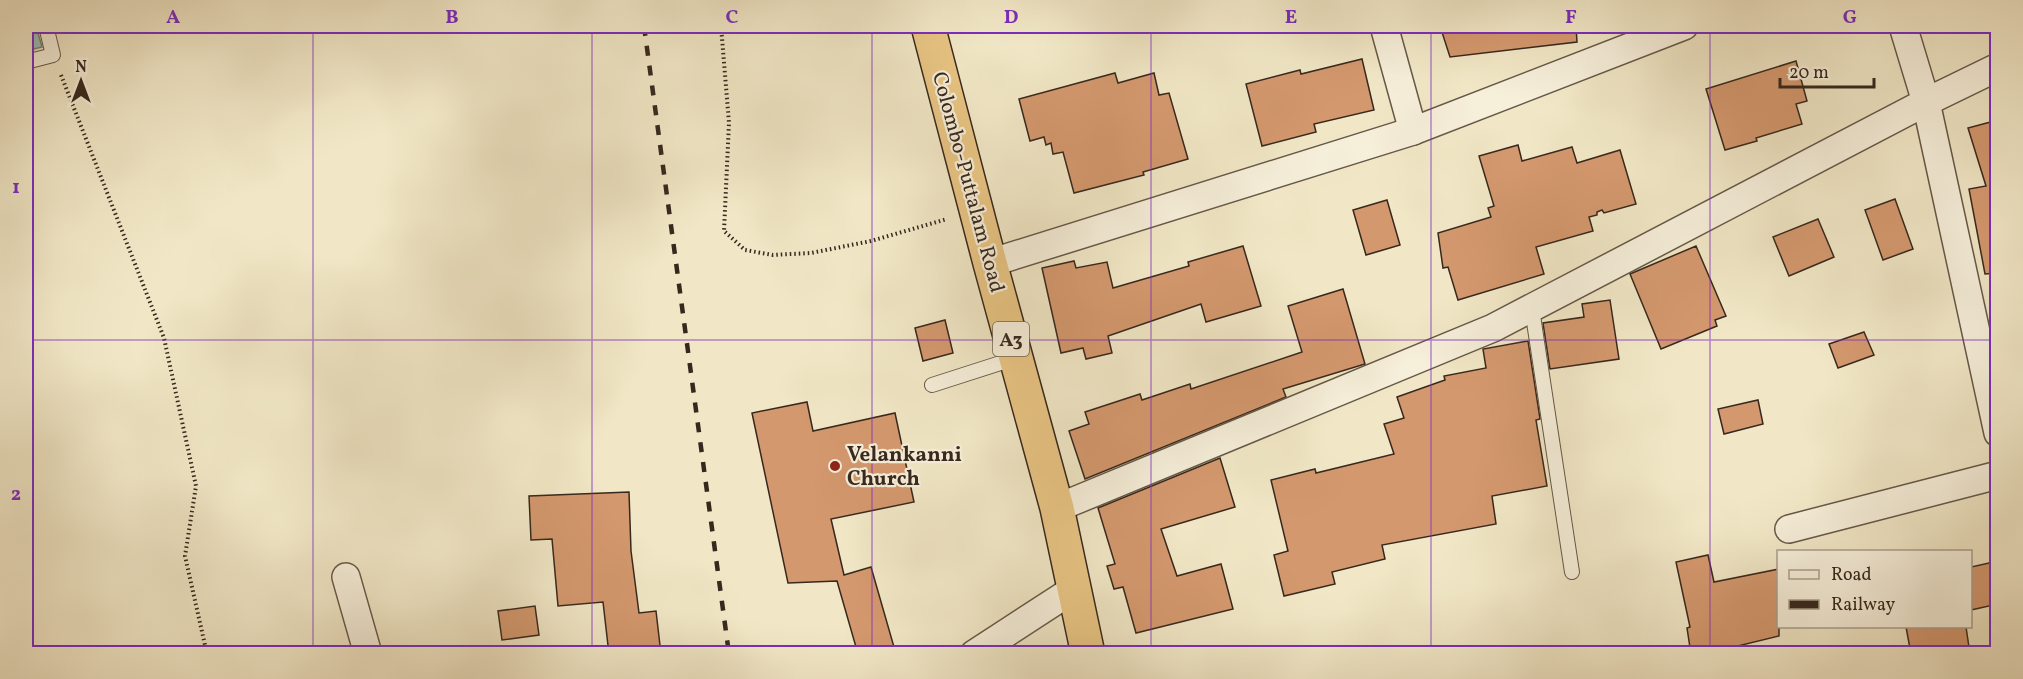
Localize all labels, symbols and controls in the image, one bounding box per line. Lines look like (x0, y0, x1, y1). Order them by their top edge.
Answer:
text: A (166, 4, 180, 32)
text: B (445, 4, 459, 32)
text: C (726, 4, 739, 32)
text: D (1004, 4, 1018, 32)
text: E (1285, 4, 1297, 32)
text: F (1565, 4, 1577, 32)
text: G (1843, 4, 1857, 32)
north arrow (51, 51, 111, 111)
scale bar (1780, 51, 1874, 89)
text: N (75, 57, 87, 79)
text: 20 m (1789, 61, 1829, 86)
street label: Colombo-Puttalam Road (924, 69, 1011, 296)
text: 1 (12, 174, 20, 202)
road number: A3 (993, 322, 1029, 356)
place label: Velankanni Church (847, 441, 962, 494)
marker: Velankanni Church (828, 459, 842, 473)
text: 2 (11, 481, 21, 509)
legend (1777, 550, 1972, 628)
text: Road (1831, 563, 1872, 588)
text: Railway (1831, 593, 1895, 618)

